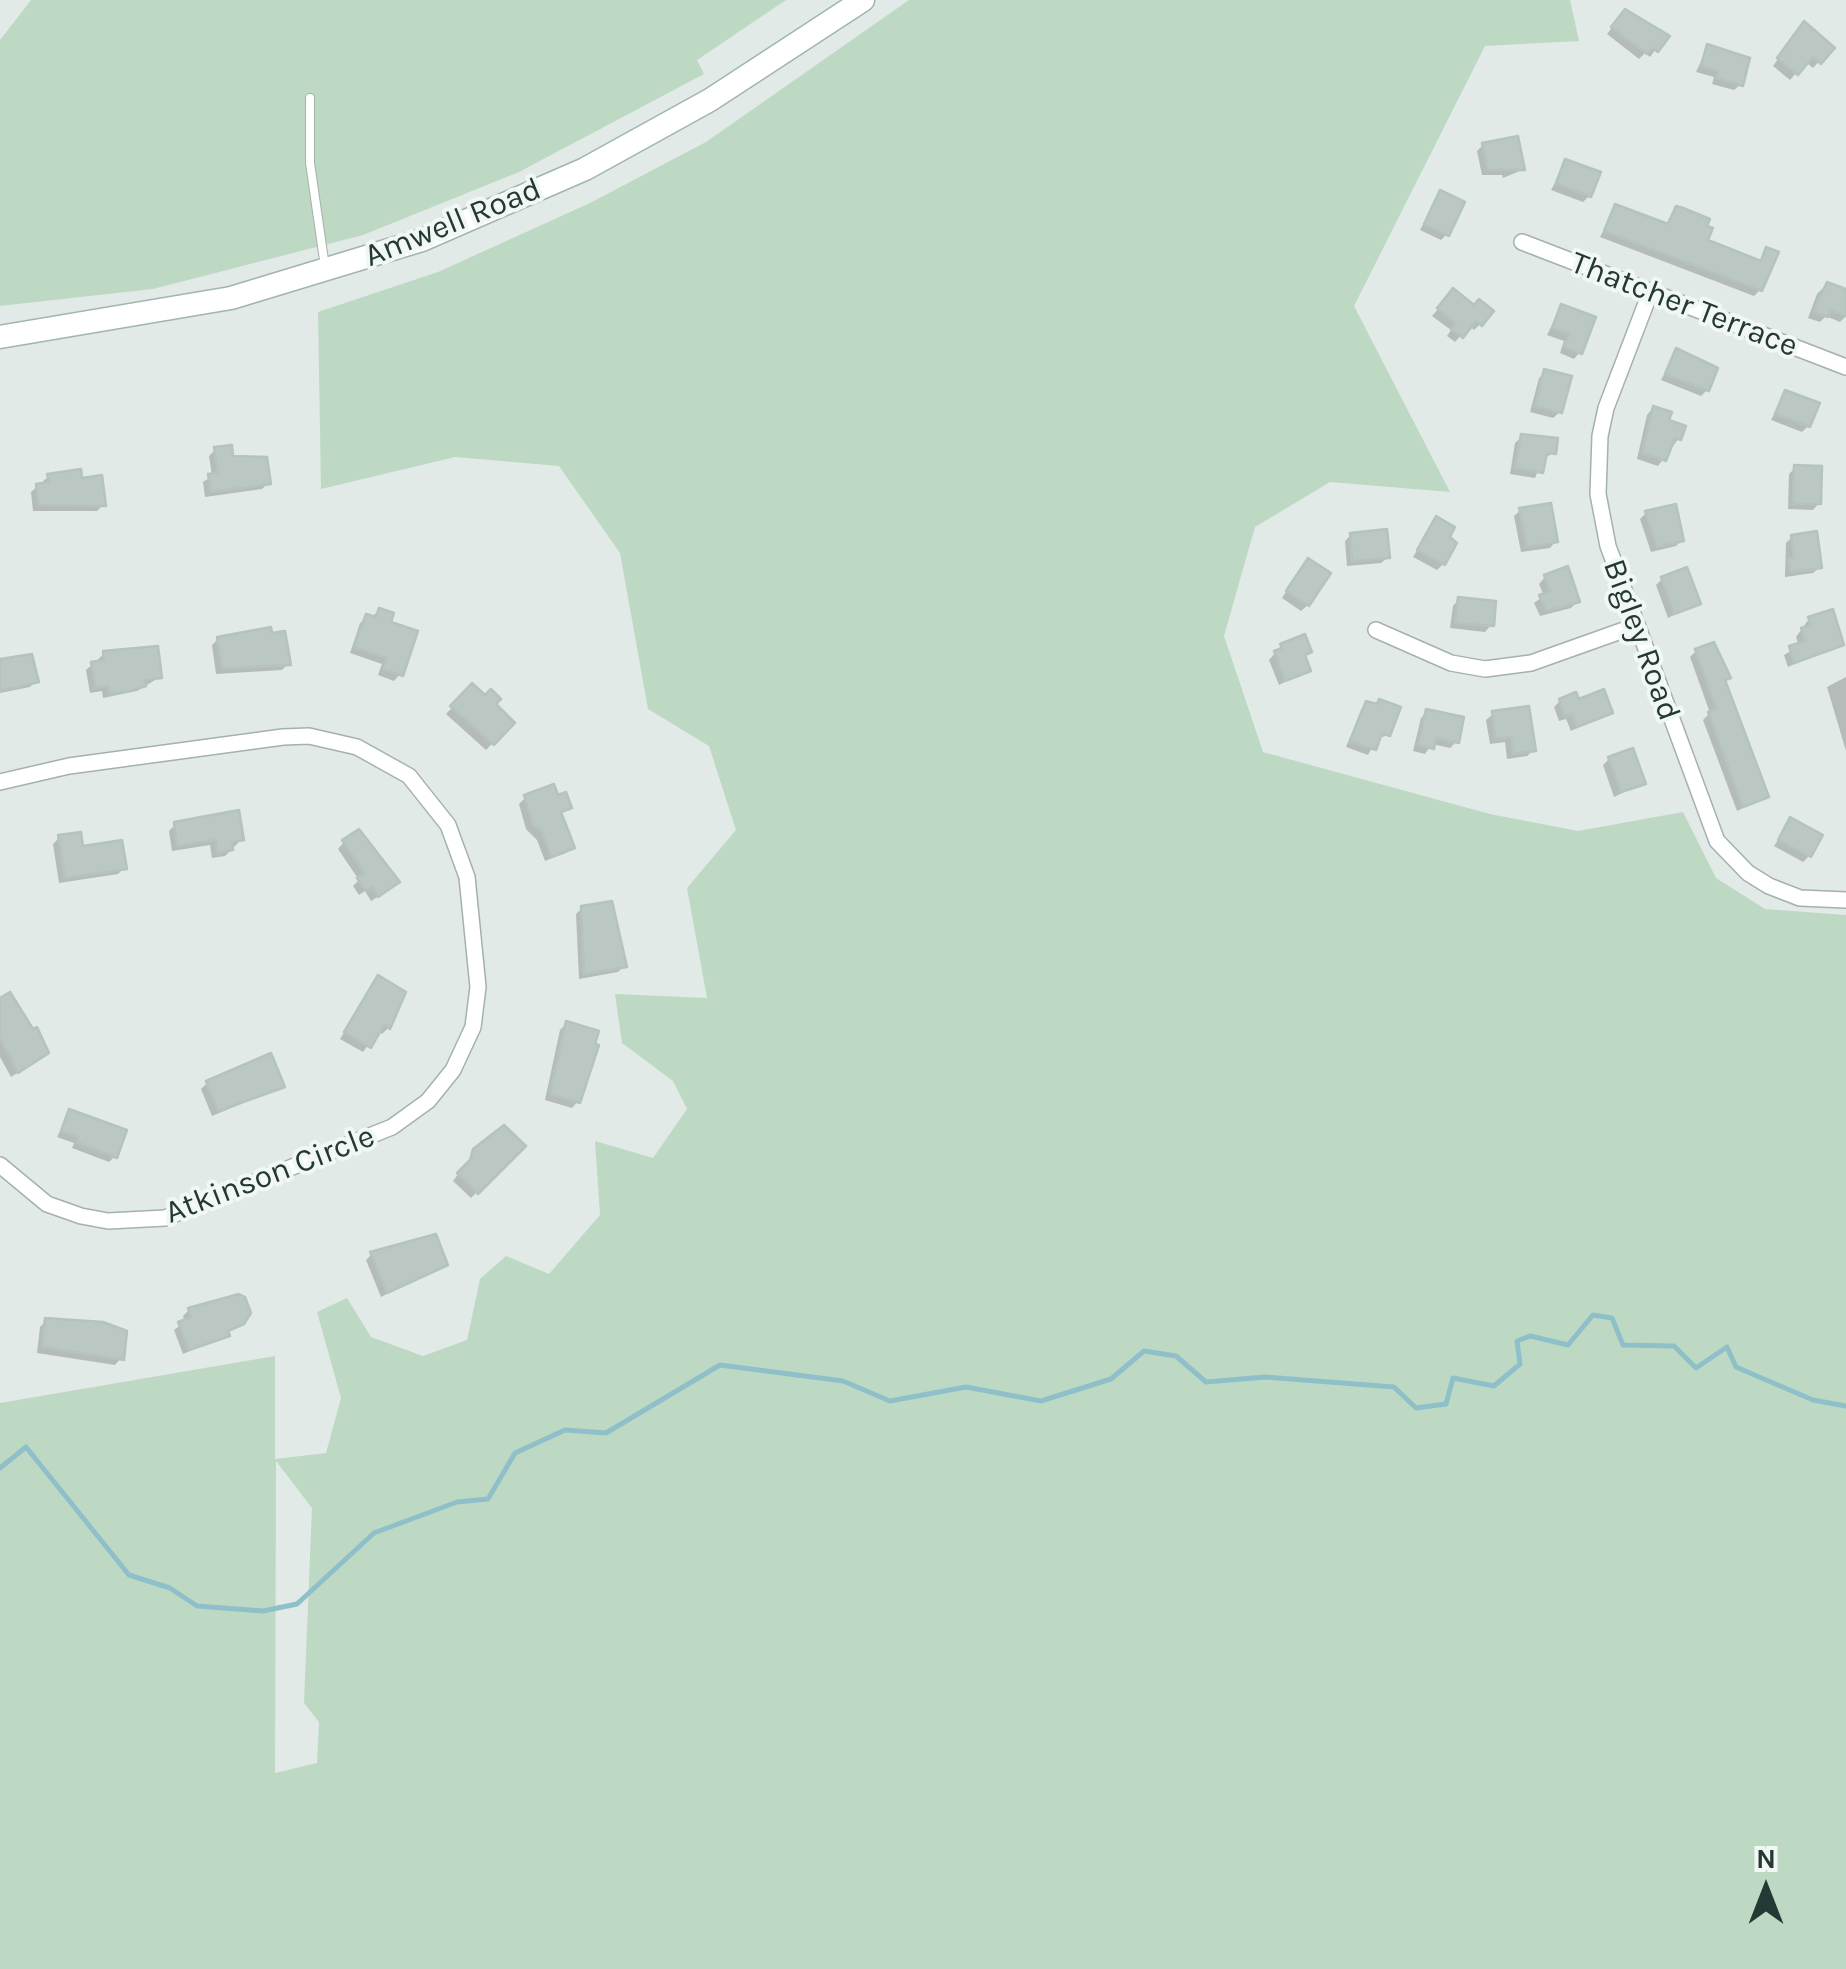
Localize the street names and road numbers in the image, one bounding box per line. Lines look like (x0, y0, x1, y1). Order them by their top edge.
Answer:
street label: Amwell Road (359, 170, 547, 276)
street label: Thatcher Terrace (1565, 244, 1803, 366)
street label: Bigley Road (1594, 554, 1688, 726)
street label: Atkinson Circle (160, 1117, 380, 1233)

